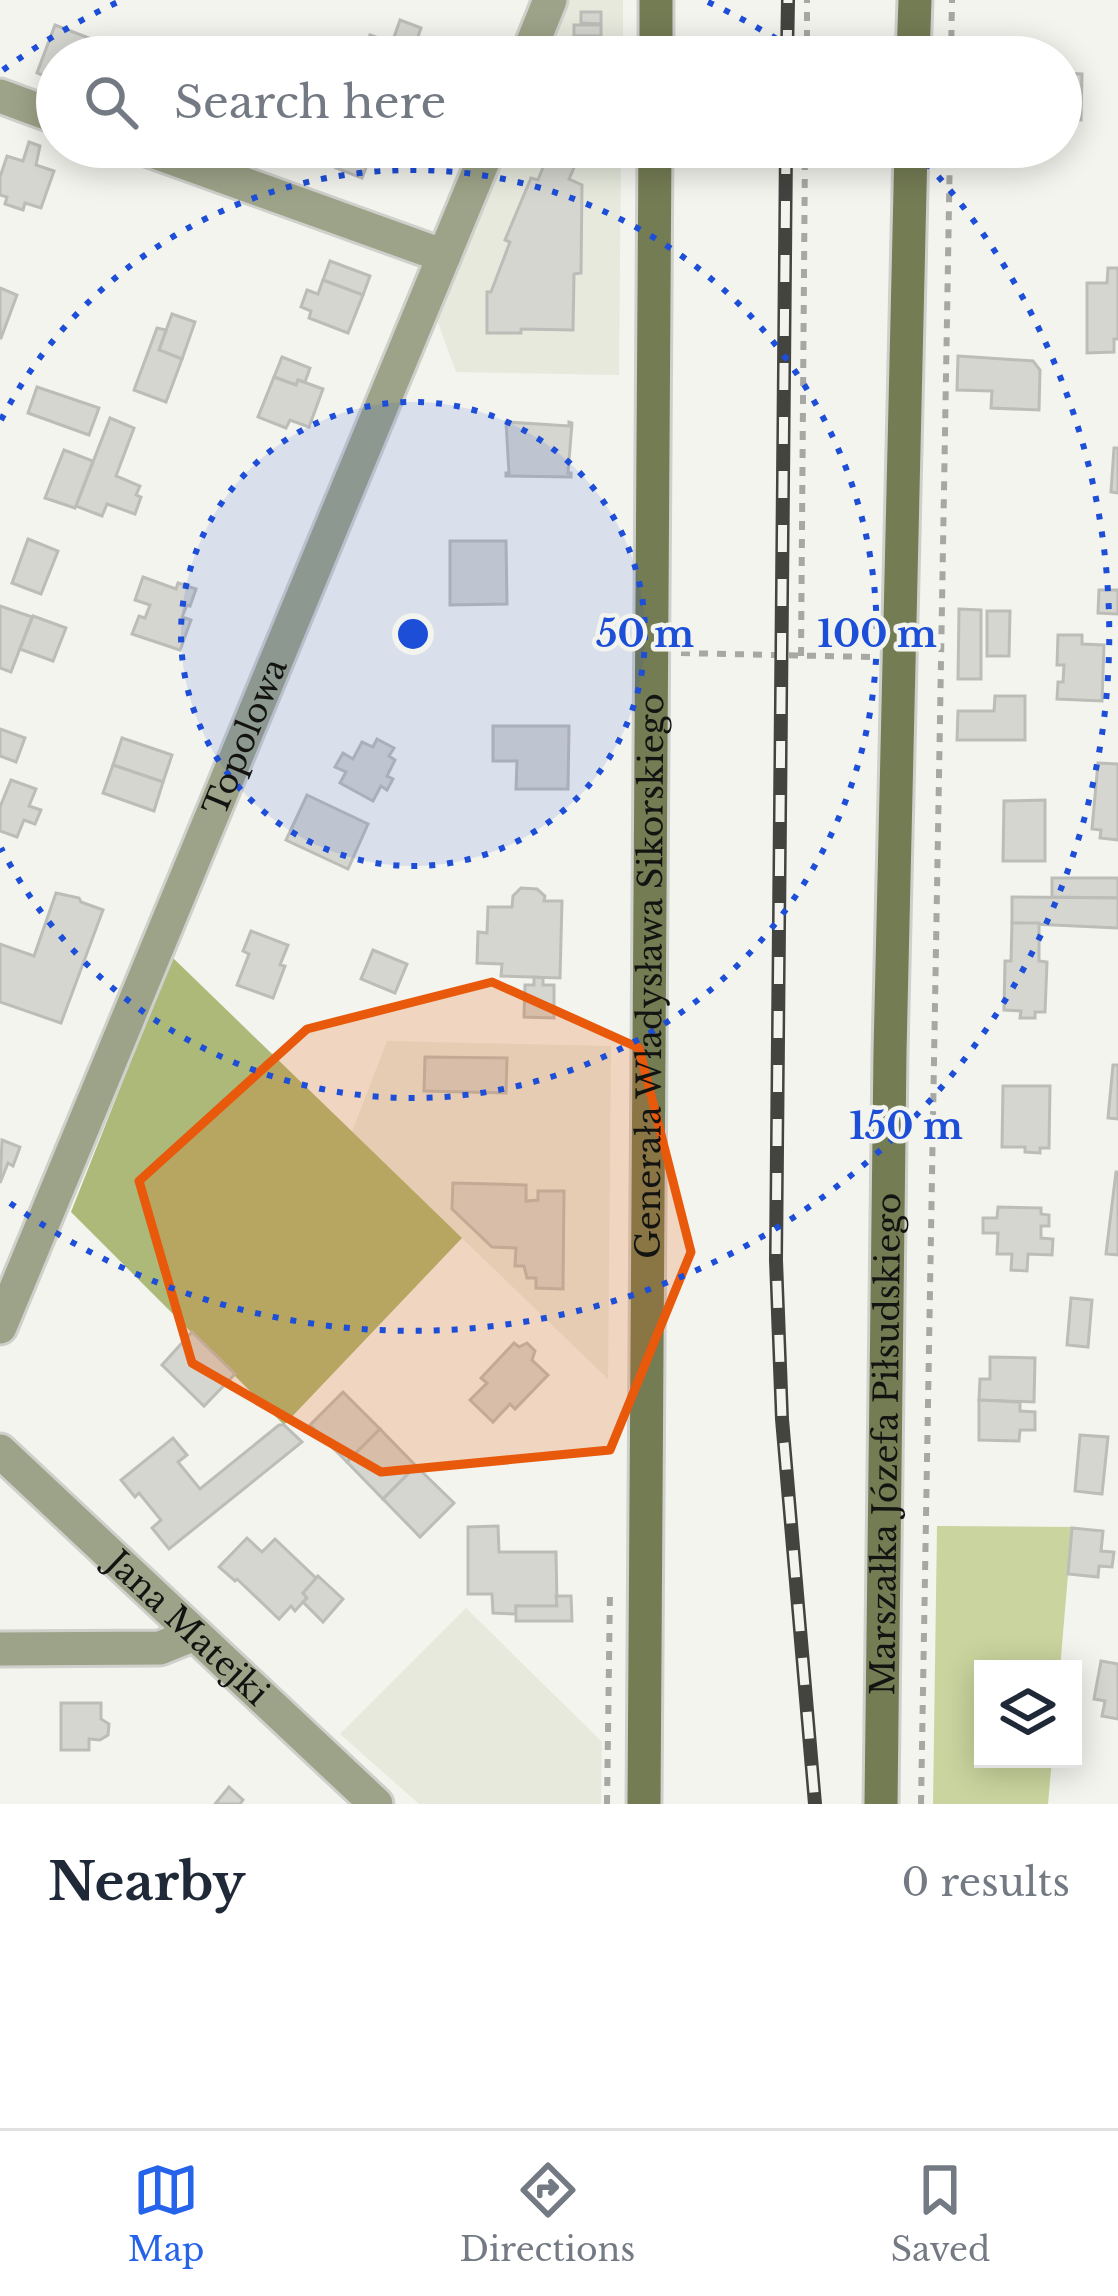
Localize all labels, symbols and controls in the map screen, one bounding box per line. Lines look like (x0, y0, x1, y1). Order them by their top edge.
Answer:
search box (36, 36, 1082, 168)
icon: search (78, 69, 144, 135)
text: Search here (174, 74, 446, 130)
text: 50 m (596, 612, 694, 657)
text: 100 m (817, 612, 937, 657)
centre of rings (392, 613, 434, 655)
street label: Topolowa (194, 651, 296, 821)
street label: Generała Władysława Sikorskiego (627, 693, 672, 1259)
text: 150 m (849, 1104, 963, 1149)
street label: Marszałka Józefa Piłsudskiego (862, 1192, 909, 1696)
street label: Jana Matejki (95, 1539, 278, 1714)
map controls (974, 1660, 1082, 1768)
button: layers (974, 1660, 1082, 1768)
text: Nearby (48, 1851, 245, 1914)
text: 0 results (901, 1858, 1070, 1907)
tab: Map (128, 2157, 204, 2270)
tab: Directions (460, 2157, 635, 2270)
tab: Saved (891, 2157, 990, 2270)

